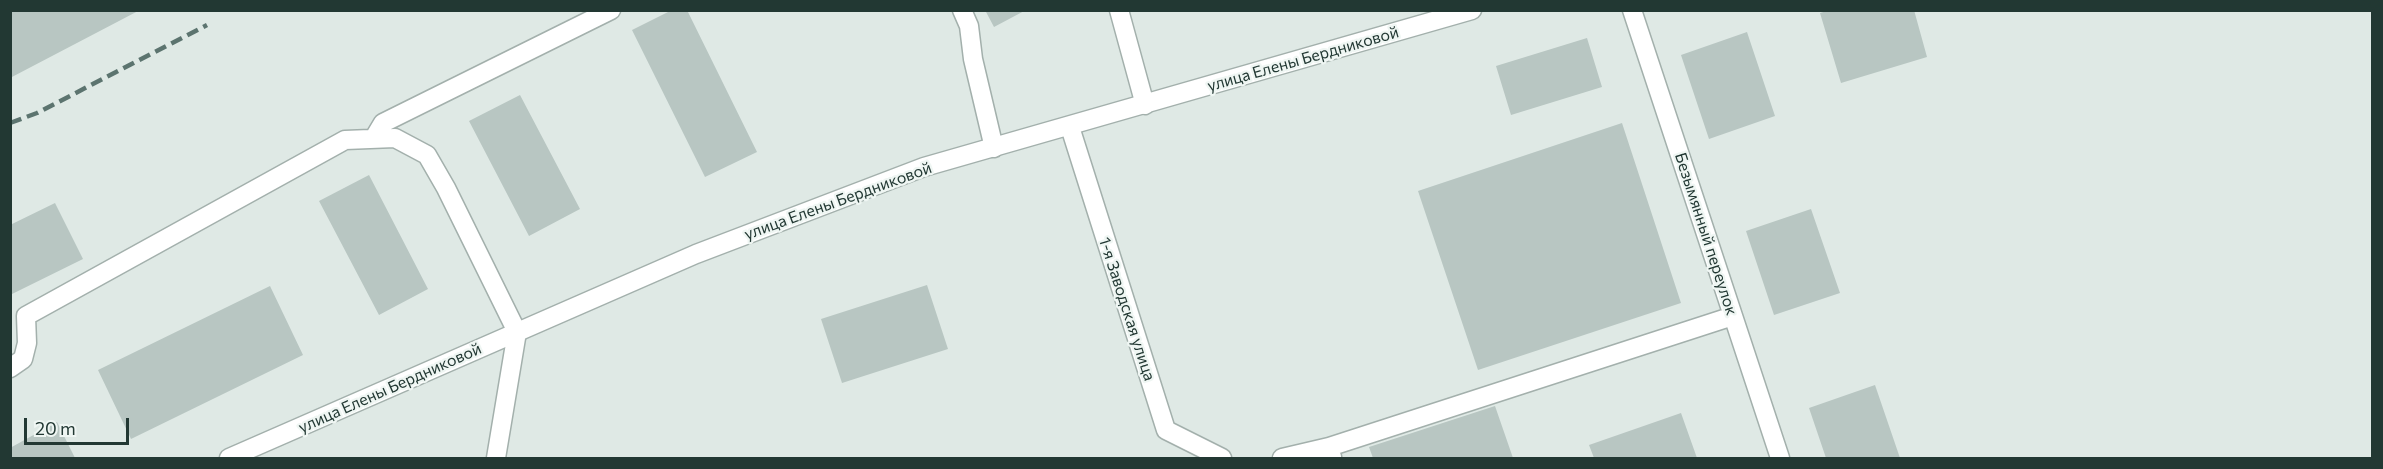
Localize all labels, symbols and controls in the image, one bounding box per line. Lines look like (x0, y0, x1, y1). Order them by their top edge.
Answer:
street label: улица Елены Бердниковой (1205, 22, 1401, 96)
street label: Безымянный переулок (1671, 150, 1741, 318)
street label: улица Елены Бердниковой (742, 158, 934, 244)
street label: 1-я Заводская улица (1095, 235, 1159, 383)
street label: улица Елены Бердниковой (296, 339, 484, 437)
scale bar (27, 406, 132, 444)
text: 20 m (35, 417, 76, 439)

